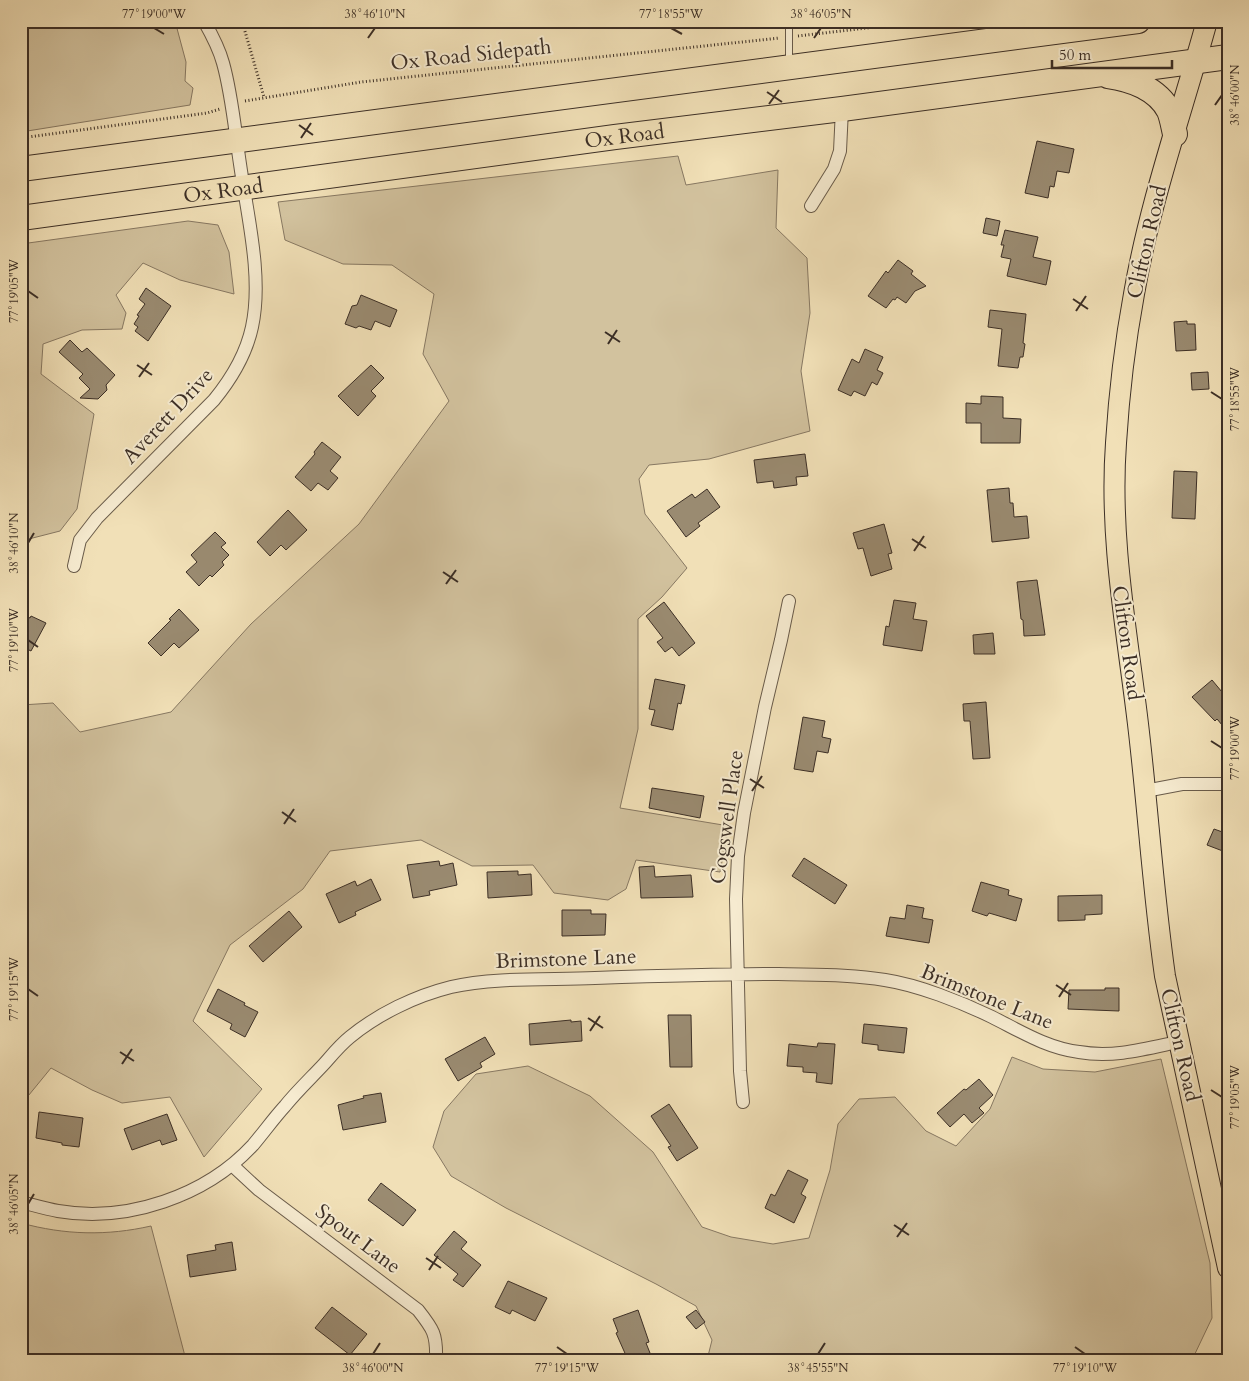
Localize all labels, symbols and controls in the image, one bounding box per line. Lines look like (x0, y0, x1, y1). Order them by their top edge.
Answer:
text: 77°19'00"W (122, 6, 187, 22)
text: 38°46'10"N (345, 6, 406, 22)
text: 77°18'55"W (639, 6, 704, 22)
text: 38°46'05"N (791, 6, 852, 22)
street label: Ox Road Sidepath (389, 32, 553, 78)
scale bar (1052, 38, 1172, 70)
text: 50 m (1059, 45, 1091, 65)
text: 38°46'00"N (1227, 64, 1243, 125)
street label: Ox Road (583, 117, 666, 156)
street label: Ox Road (181, 171, 265, 210)
street label: Clifton Road (1120, 183, 1174, 301)
text: 77°19'05"W (6, 258, 22, 323)
street label: Averett Drive (116, 361, 220, 471)
text: 77°18'55"W (1227, 366, 1243, 431)
text: 38°46'10"N (6, 512, 22, 573)
street label: Clifton Road (1105, 584, 1149, 702)
text: 77°19'10"W (6, 607, 22, 672)
text: 77°19'00"W (1227, 715, 1243, 780)
street label: Cogswell Place (703, 748, 751, 886)
street label: Brimstone Lane (495, 942, 637, 976)
text: 77°19'15"W (6, 956, 22, 1021)
street label: Brimstone Lane (916, 957, 1058, 1037)
street label: Clifton Road (1153, 986, 1207, 1104)
text: 77°19'05"W (1227, 1064, 1243, 1129)
text: 38°46'05"N (6, 1173, 22, 1234)
street label: Spout Lane (309, 1197, 407, 1281)
text: 38°46'00"N (343, 1360, 404, 1376)
text: 77°19'15"W (535, 1360, 600, 1376)
text: 38°45'55"N (788, 1360, 849, 1376)
text: 77°19'10"W (1053, 1360, 1118, 1376)

